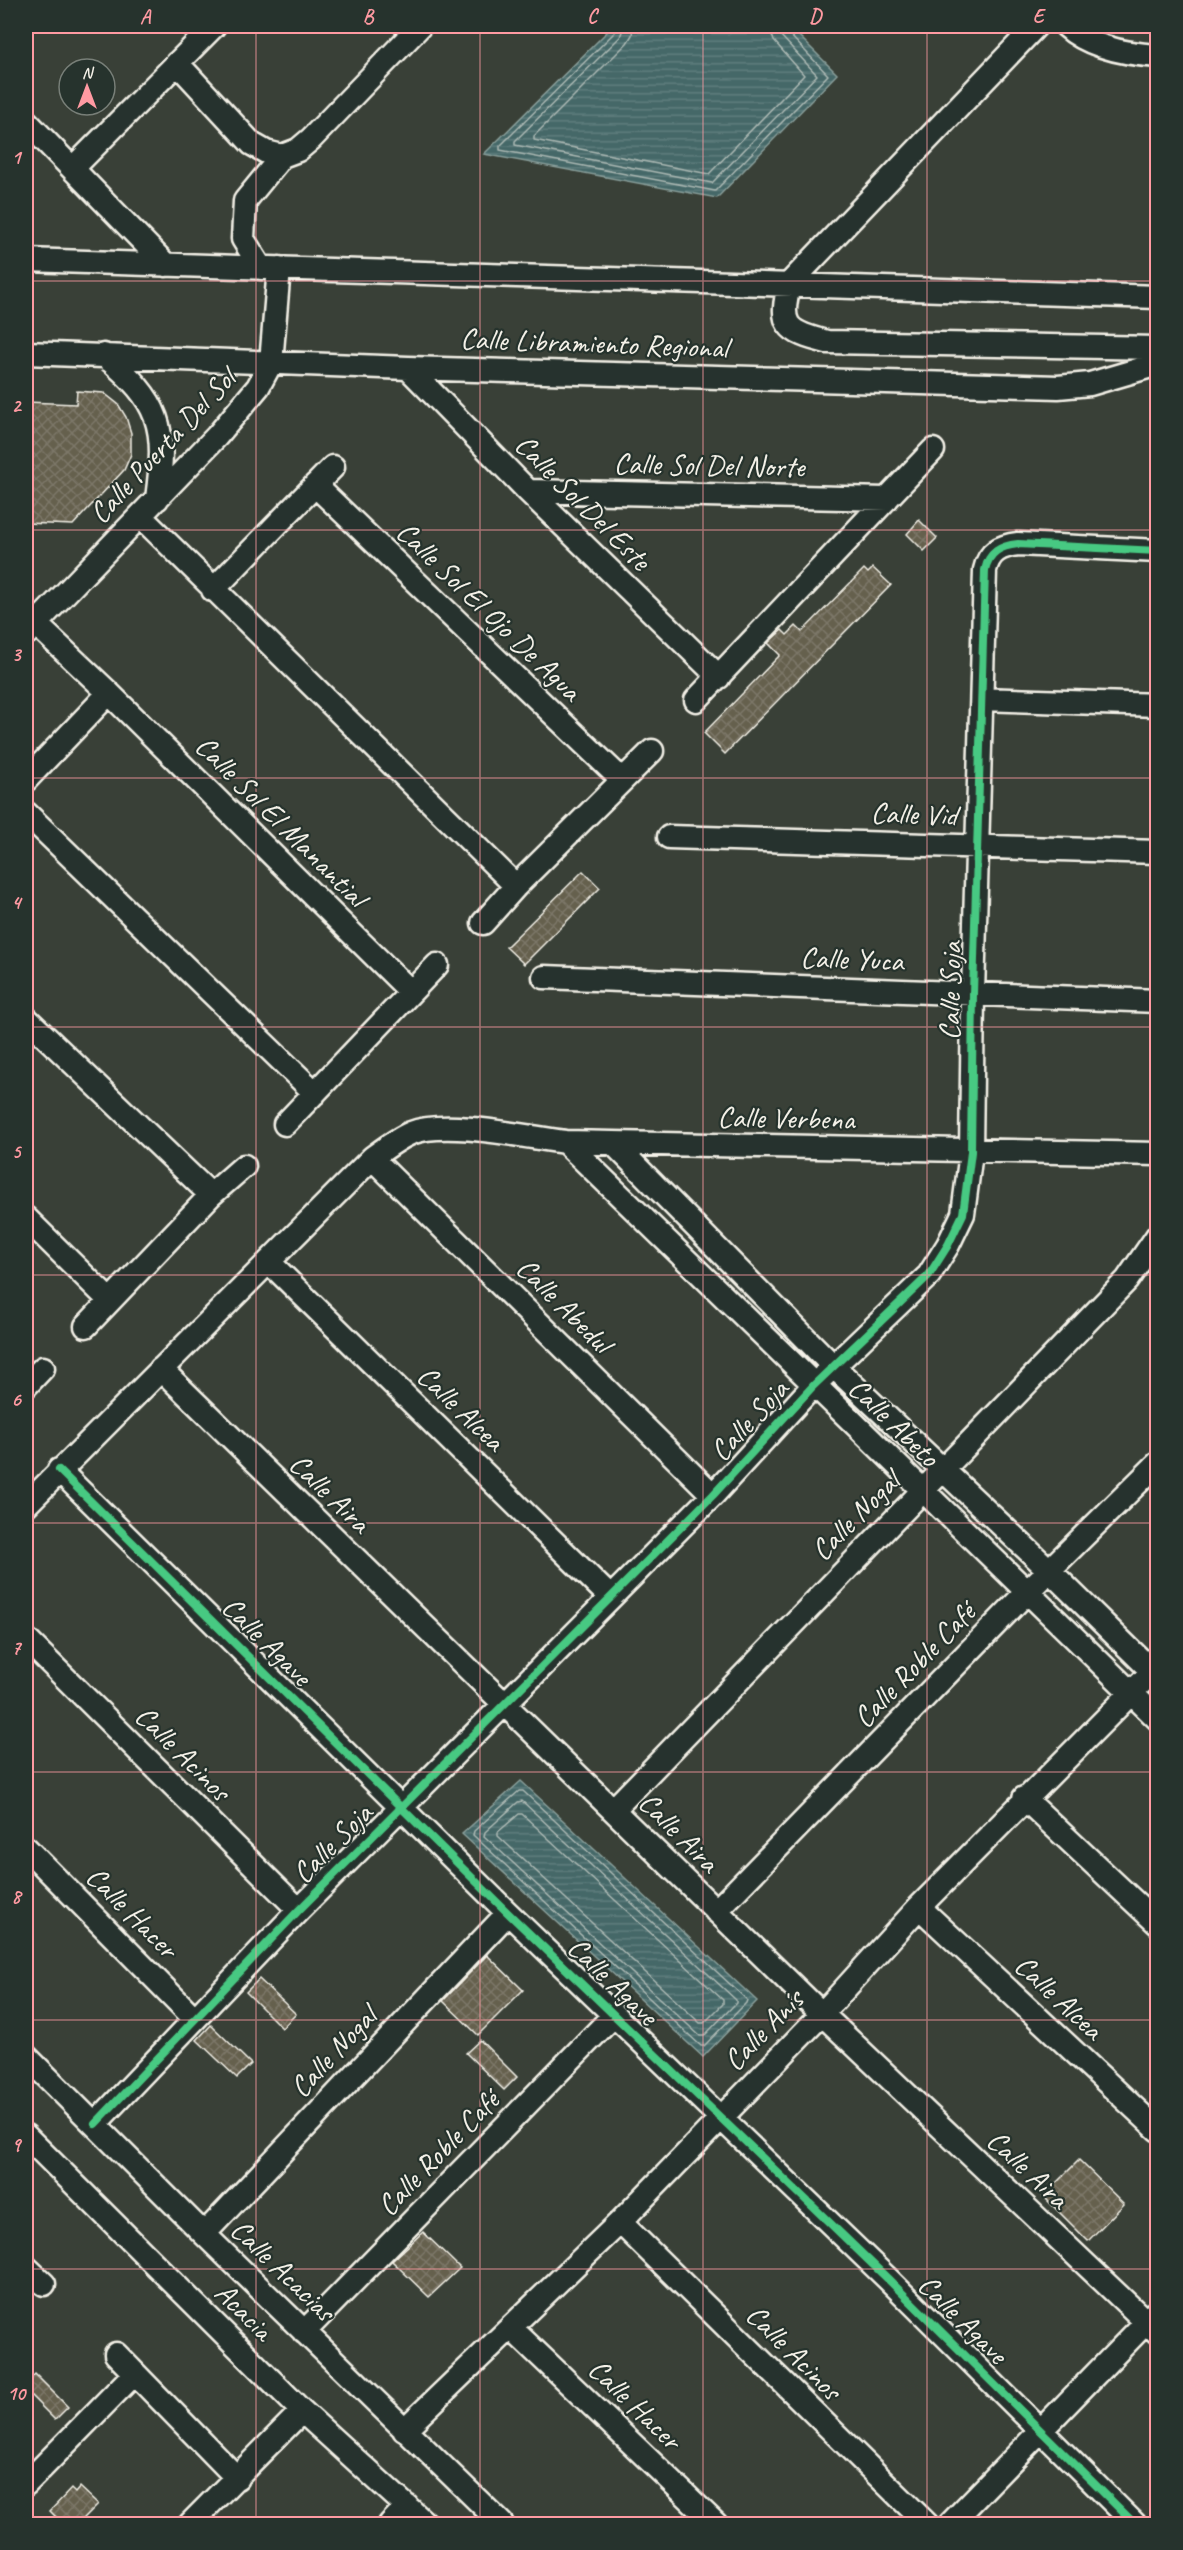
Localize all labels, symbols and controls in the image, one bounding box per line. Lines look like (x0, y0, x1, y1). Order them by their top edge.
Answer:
text: A (140, 4, 152, 29)
text: B (363, 4, 375, 29)
text: C (587, 4, 599, 29)
text: D (809, 4, 823, 29)
text: E (1033, 4, 1047, 29)
north arrow (57, 57, 117, 117)
text: N (82, 63, 95, 83)
text: 1 (12, 145, 23, 170)
street label: Calle Libramiento Regional (460, 319, 733, 367)
street label: Calle Puerta Del Sol (81, 357, 247, 531)
text: 2 (12, 393, 23, 418)
street label: Calle Sol Del Este (507, 426, 661, 580)
street label: Calle Sol Del Norte (613, 444, 807, 486)
street label: Calle Sol El Ojo De Agua (388, 513, 591, 710)
text: 3 (12, 642, 23, 667)
street label: Calle Sol El Manantial (187, 727, 378, 918)
street label: Calle Vid (870, 794, 962, 835)
text: 4 (12, 890, 24, 915)
street label: Calle Yuca (800, 938, 906, 980)
street label: Calle Soja (930, 939, 970, 1041)
street label: Calle Verbena (717, 1098, 857, 1138)
text: 5 (12, 1139, 23, 1164)
street label: Calle Abedul (508, 1249, 623, 1364)
street label: Calle Alcea (409, 1357, 514, 1461)
street label: Calle Abeto (840, 1369, 949, 1476)
street label: Calle Soja (701, 1370, 798, 1469)
text: 6 (11, 1387, 22, 1412)
street label: Calle Aira (281, 1445, 380, 1542)
street label: Calle Nogal (802, 1460, 911, 1569)
street label: Calle Agave (214, 1588, 322, 1696)
street label: Calle Roble Café (845, 1591, 986, 1736)
text: 7 (12, 1635, 23, 1660)
street label: Calle Acinos (127, 1697, 241, 1811)
street label: Calle Aira (631, 1784, 729, 1882)
street label: Calle Soja (284, 1793, 382, 1891)
street label: Calle Hacer (78, 1858, 188, 1968)
text: 8 (12, 1884, 24, 1909)
street label: Calle Agave (559, 1928, 668, 2035)
street label: Calle Alcea (1007, 1946, 1113, 2049)
street label: Calle Anís (715, 1979, 813, 2079)
street label: Calle Nogal (281, 1995, 388, 2105)
street label: Calle Roble Café (369, 2079, 510, 2224)
street label: Calle Aira (979, 2121, 1079, 2218)
text: 9 (12, 2132, 23, 2157)
street label: Calle Acacias (223, 2211, 343, 2329)
street label: Calle Agave (910, 2266, 1018, 2374)
street label: Acacia (207, 2274, 281, 2348)
street label: Calle Acinos (738, 2296, 852, 2410)
street label: Calle Hacer (580, 2350, 692, 2460)
text: 10 (7, 2381, 27, 2406)

